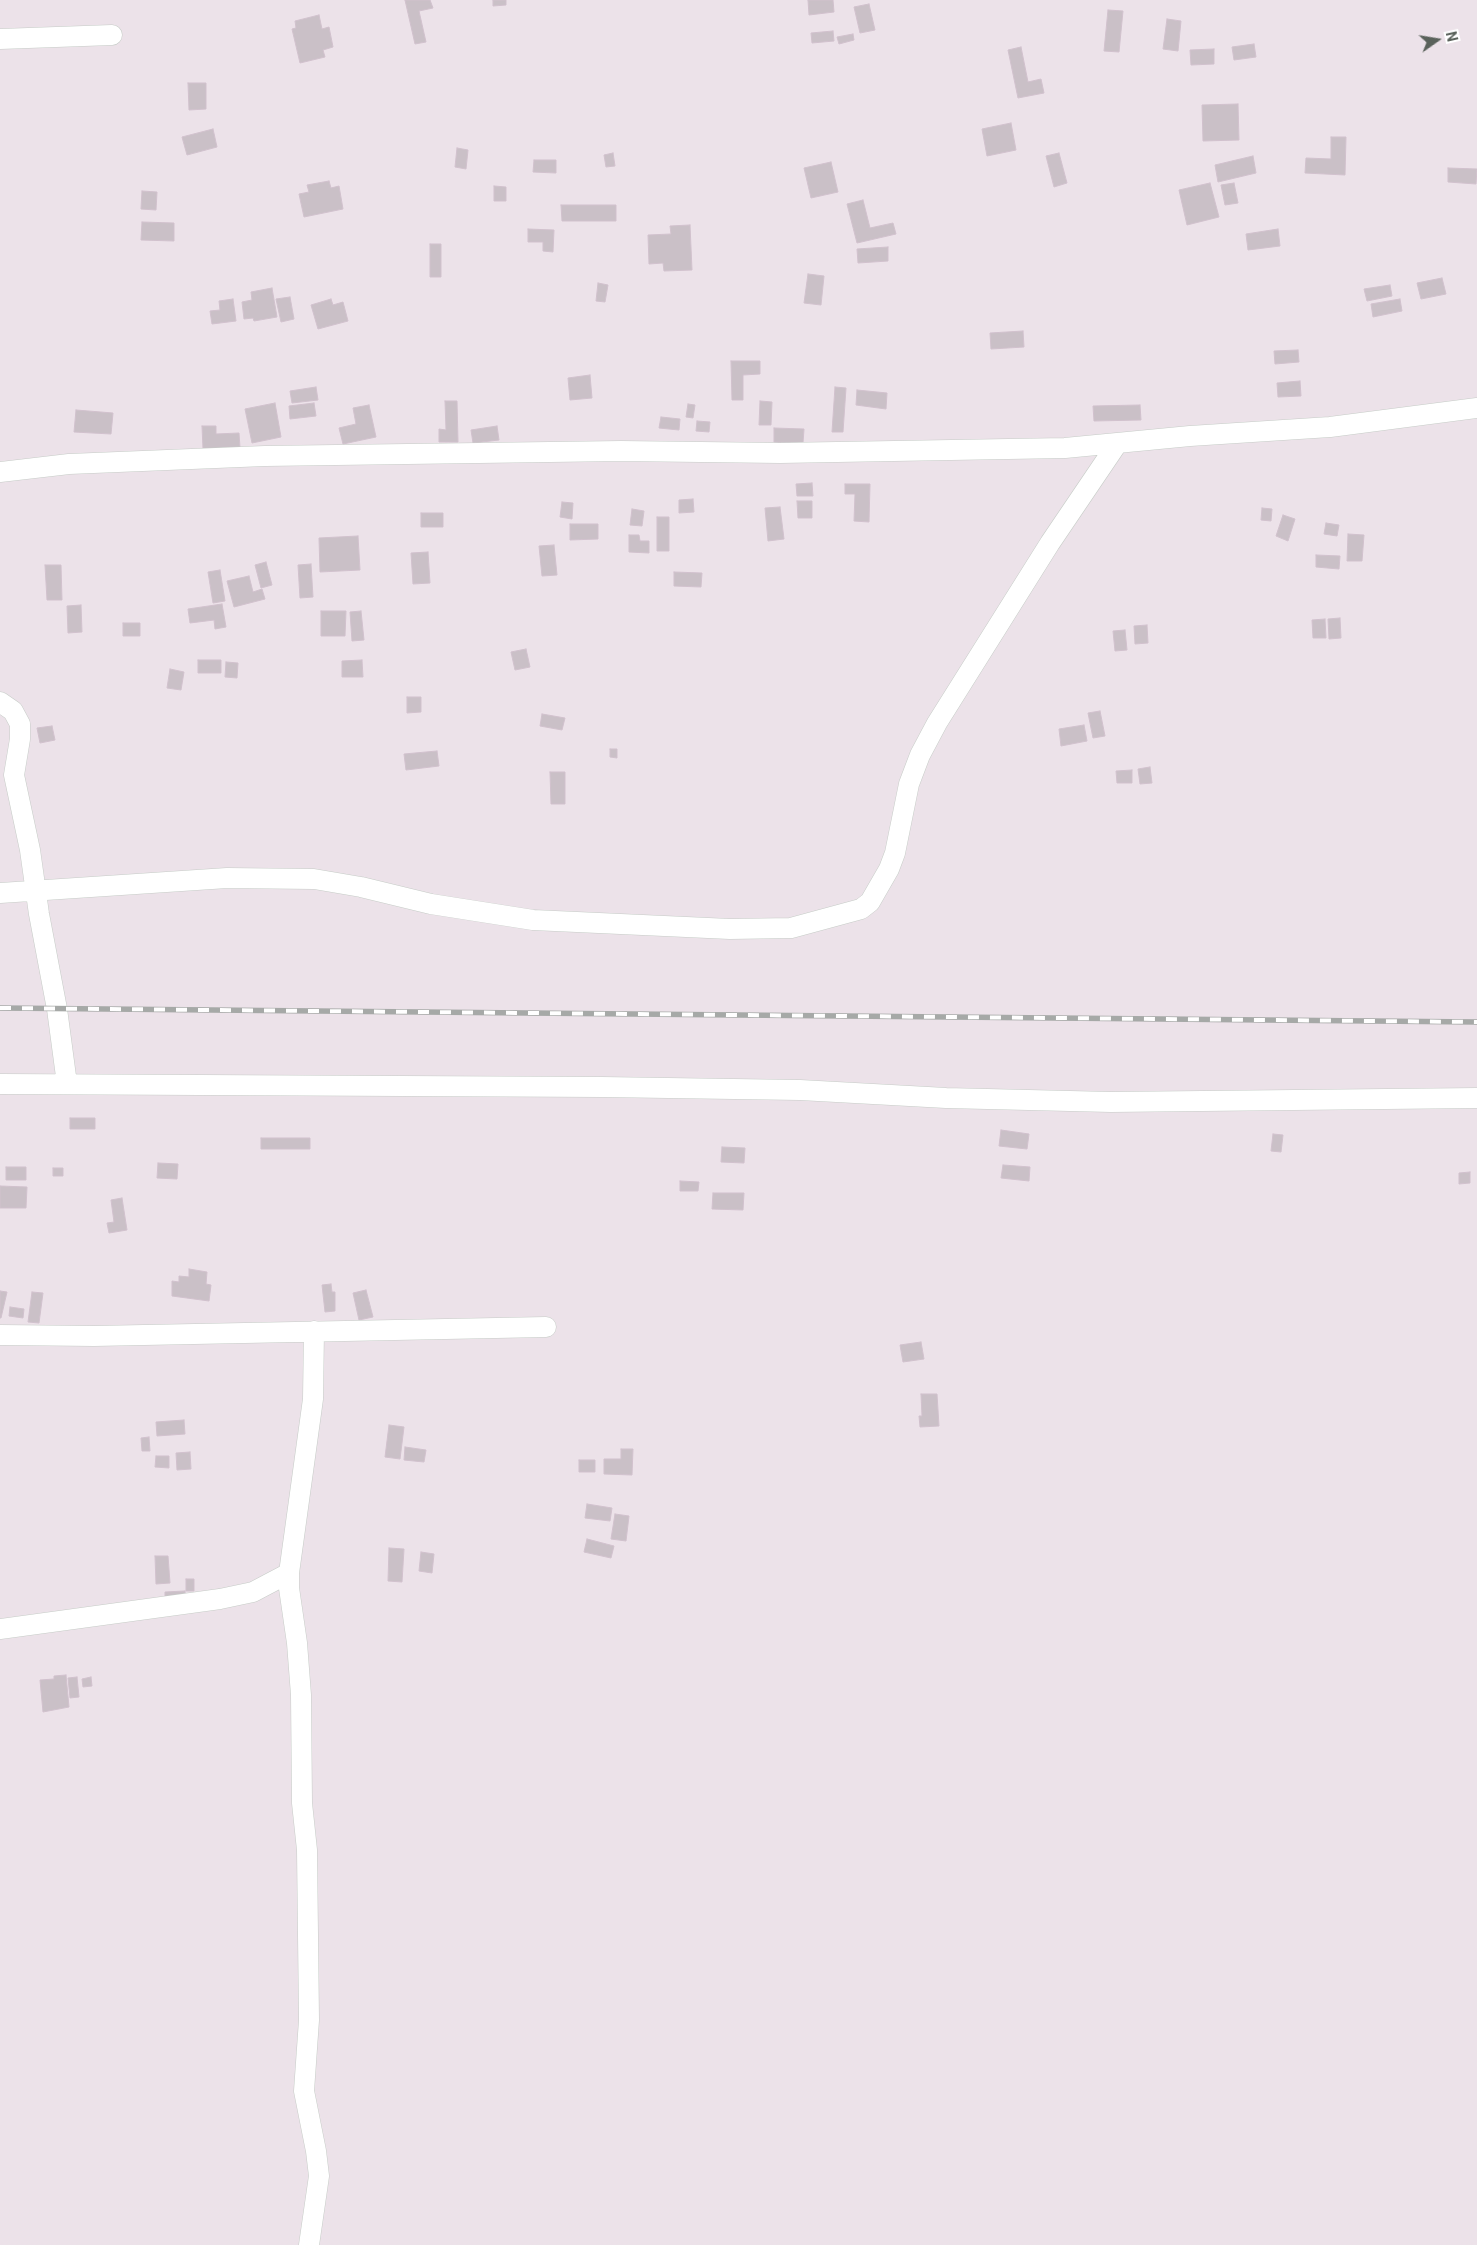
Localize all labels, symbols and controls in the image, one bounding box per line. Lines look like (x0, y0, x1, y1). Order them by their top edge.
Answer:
north arrow (1412, 15, 1462, 65)
text: N (1443, 30, 1461, 43)

